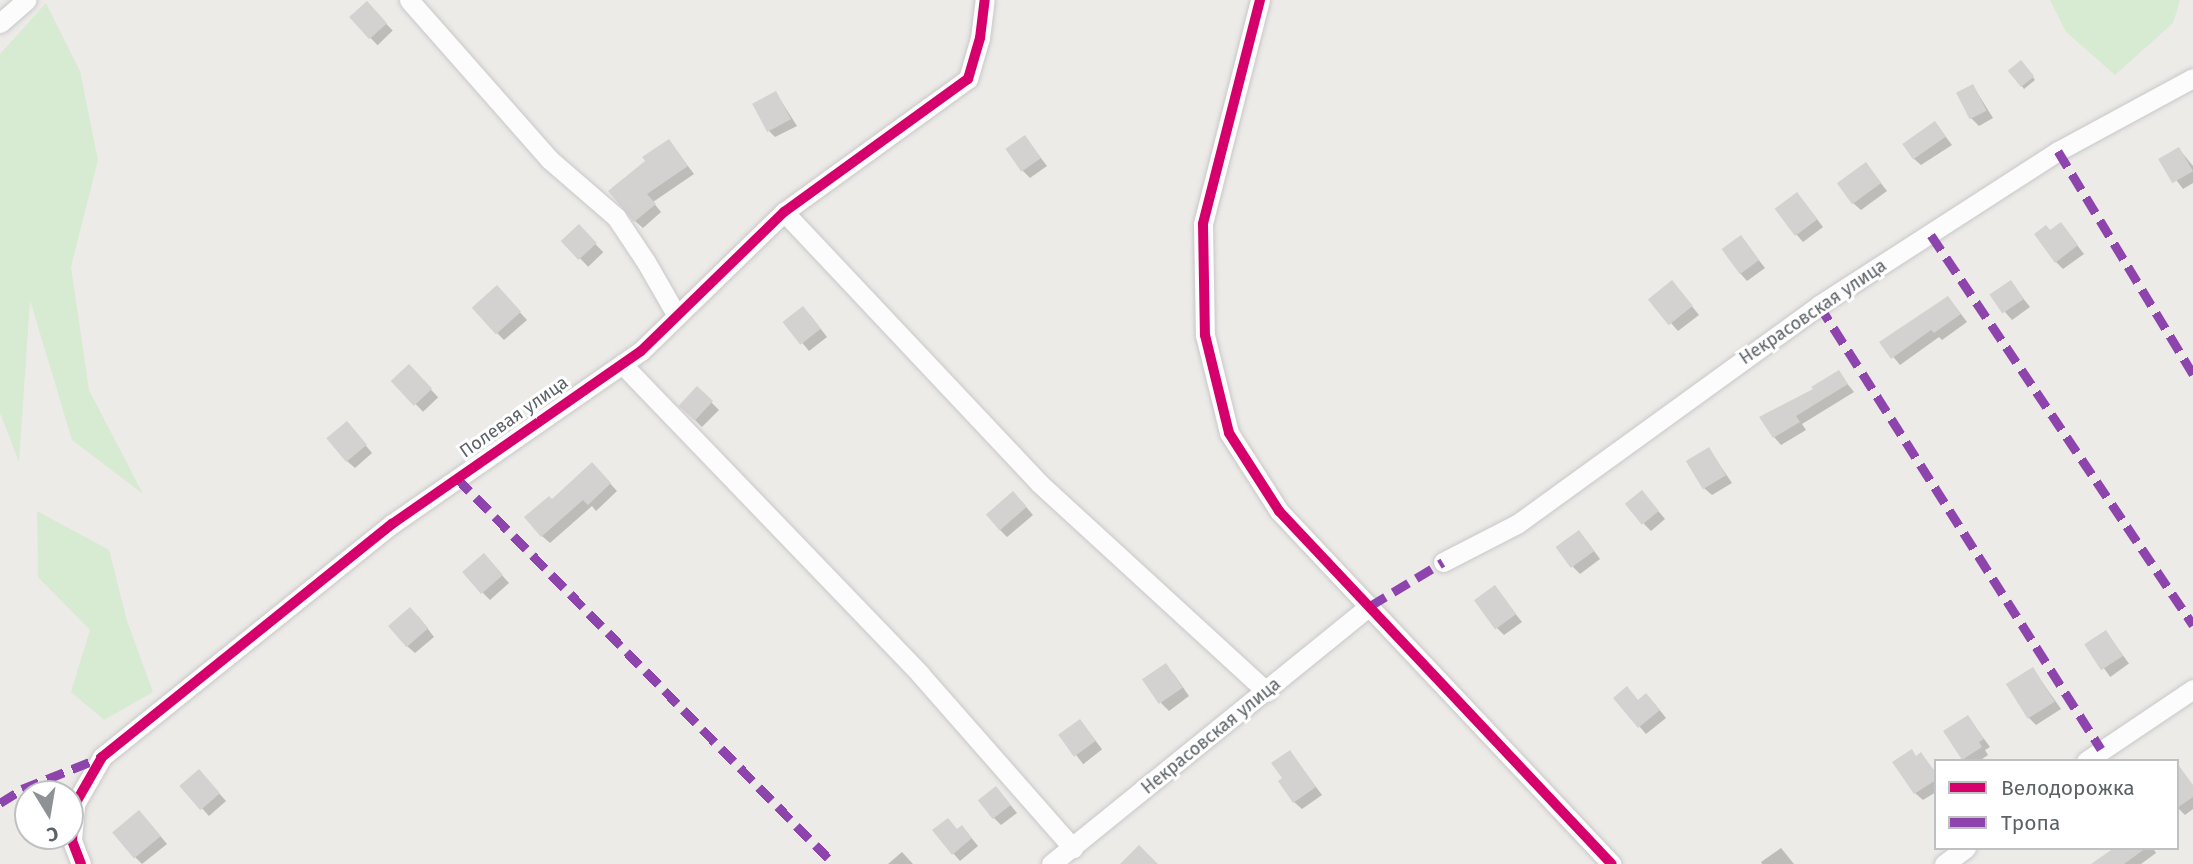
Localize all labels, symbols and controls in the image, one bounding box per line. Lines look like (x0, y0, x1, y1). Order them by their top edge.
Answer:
street label: Некрасовская улица (1735, 255, 1891, 369)
street label: Полевая улица (456, 372, 572, 462)
street label: Некрасовская улица (1137, 673, 1285, 799)
legend (1934, 759, 2179, 850)
text: Велодорожка (2001, 775, 2135, 801)
north arrow (14, 780, 84, 850)
text: Тропа (2001, 810, 2060, 836)
text: С (45, 822, 60, 846)

